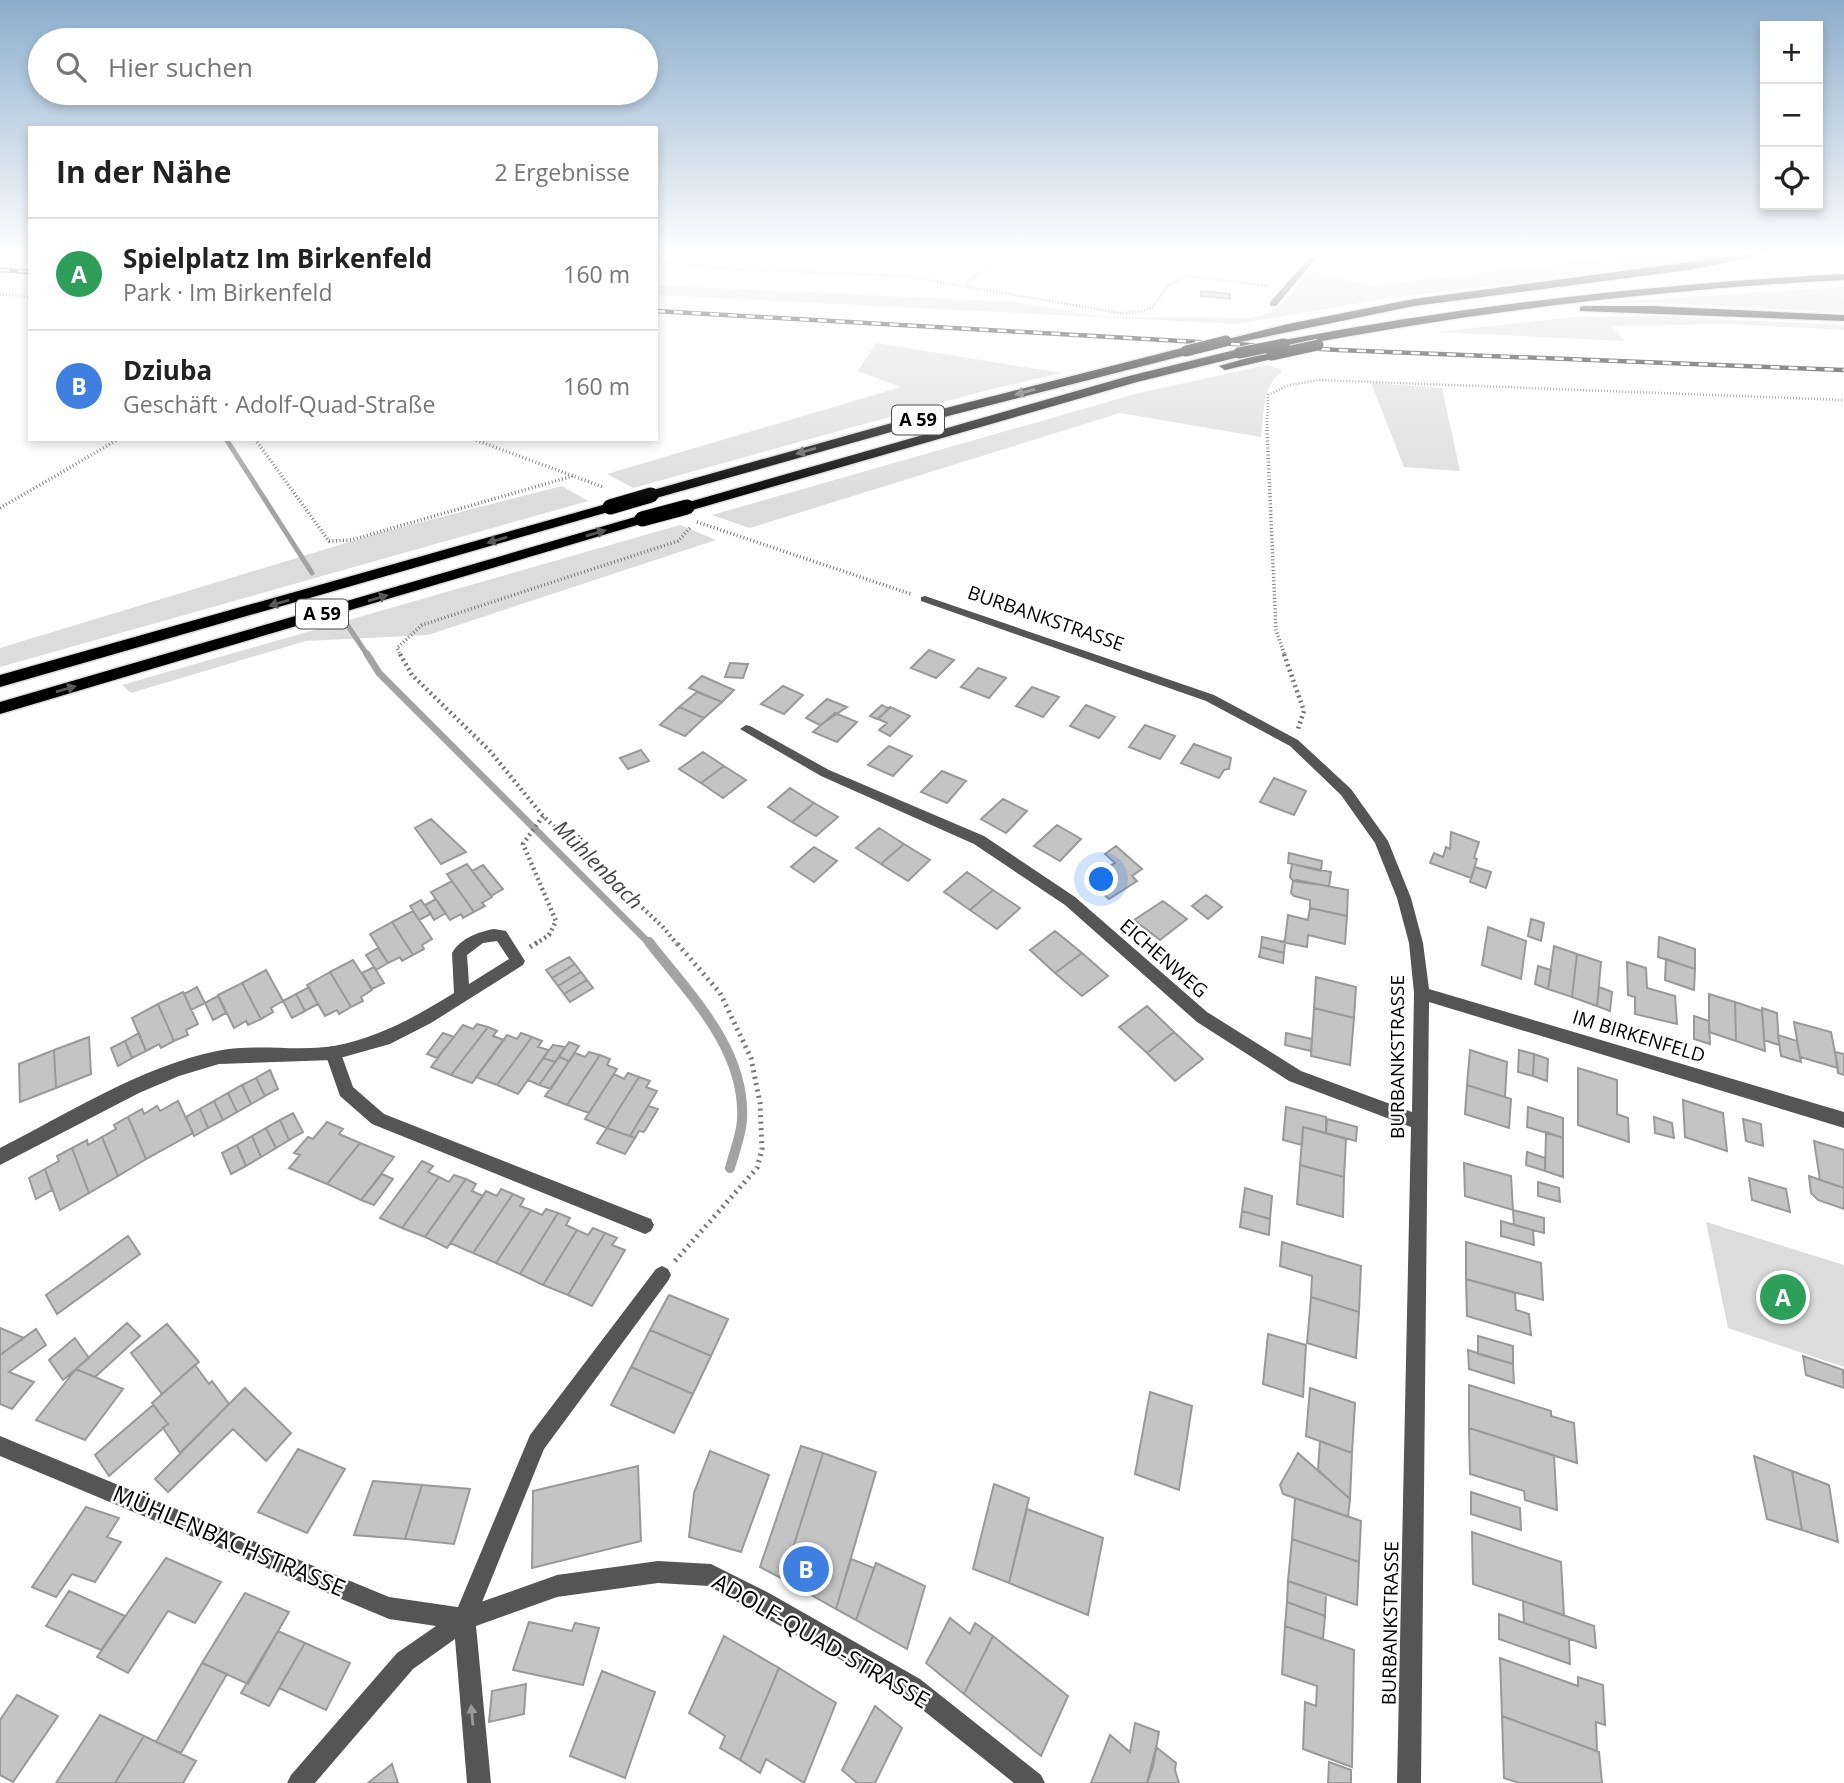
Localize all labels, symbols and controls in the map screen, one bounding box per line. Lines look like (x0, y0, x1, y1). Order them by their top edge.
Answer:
map controls (1760, 21, 1823, 210)
button: + (1760, 21, 1823, 84)
search box (28, 28, 658, 105)
icon: search (52, 48, 90, 86)
text: Hier suchen (108, 49, 253, 85)
button: − (1760, 84, 1823, 147)
button: locate (1760, 147, 1823, 210)
text: In der Nähe (56, 151, 232, 192)
text: 2 Ergebnisse (494, 156, 630, 188)
text: Spielplatz Im Birkenfeld (123, 240, 432, 276)
text: A (71, 258, 87, 290)
text: 160 m (563, 258, 630, 290)
text: Park · Im Birkenfeld (123, 276, 332, 308)
text: Dziuba (123, 352, 212, 388)
text: B (71, 370, 87, 402)
text: 160 m (563, 370, 630, 402)
one-way arrow (1014, 387, 1035, 397)
text: Geschäft · Adolf-Quad-Straße (123, 388, 435, 420)
road number: A 59 (892, 406, 944, 434)
one-way arrow (795, 447, 816, 457)
one-way arrow (586, 528, 607, 538)
one-way arrow (487, 535, 508, 545)
street label: BURBANKSTRASSE (964, 579, 1128, 657)
one-way arrow (368, 592, 389, 602)
one-way arrow (268, 598, 289, 608)
road number: A 59 (296, 600, 348, 628)
one-way arrow (55, 683, 77, 694)
water label: Mühlenbach (548, 814, 649, 915)
your location (1084, 862, 1118, 896)
street label: EICHENWEG (1114, 913, 1214, 1003)
street label: BURBANKSTRASSE (1384, 975, 1410, 1139)
street label: IM BIRKENFELD (1570, 1004, 1708, 1068)
pin: A (1760, 1271, 1806, 1323)
street label: MÜHLENBACHSTRASSE (108, 1477, 350, 1604)
street label: BURBANKSTRASSE (1376, 1541, 1404, 1705)
pin: B (783, 1543, 829, 1595)
street label: ADOLF-QUAD-STRASSE (707, 1565, 936, 1715)
one-way arrow (467, 1704, 478, 1726)

